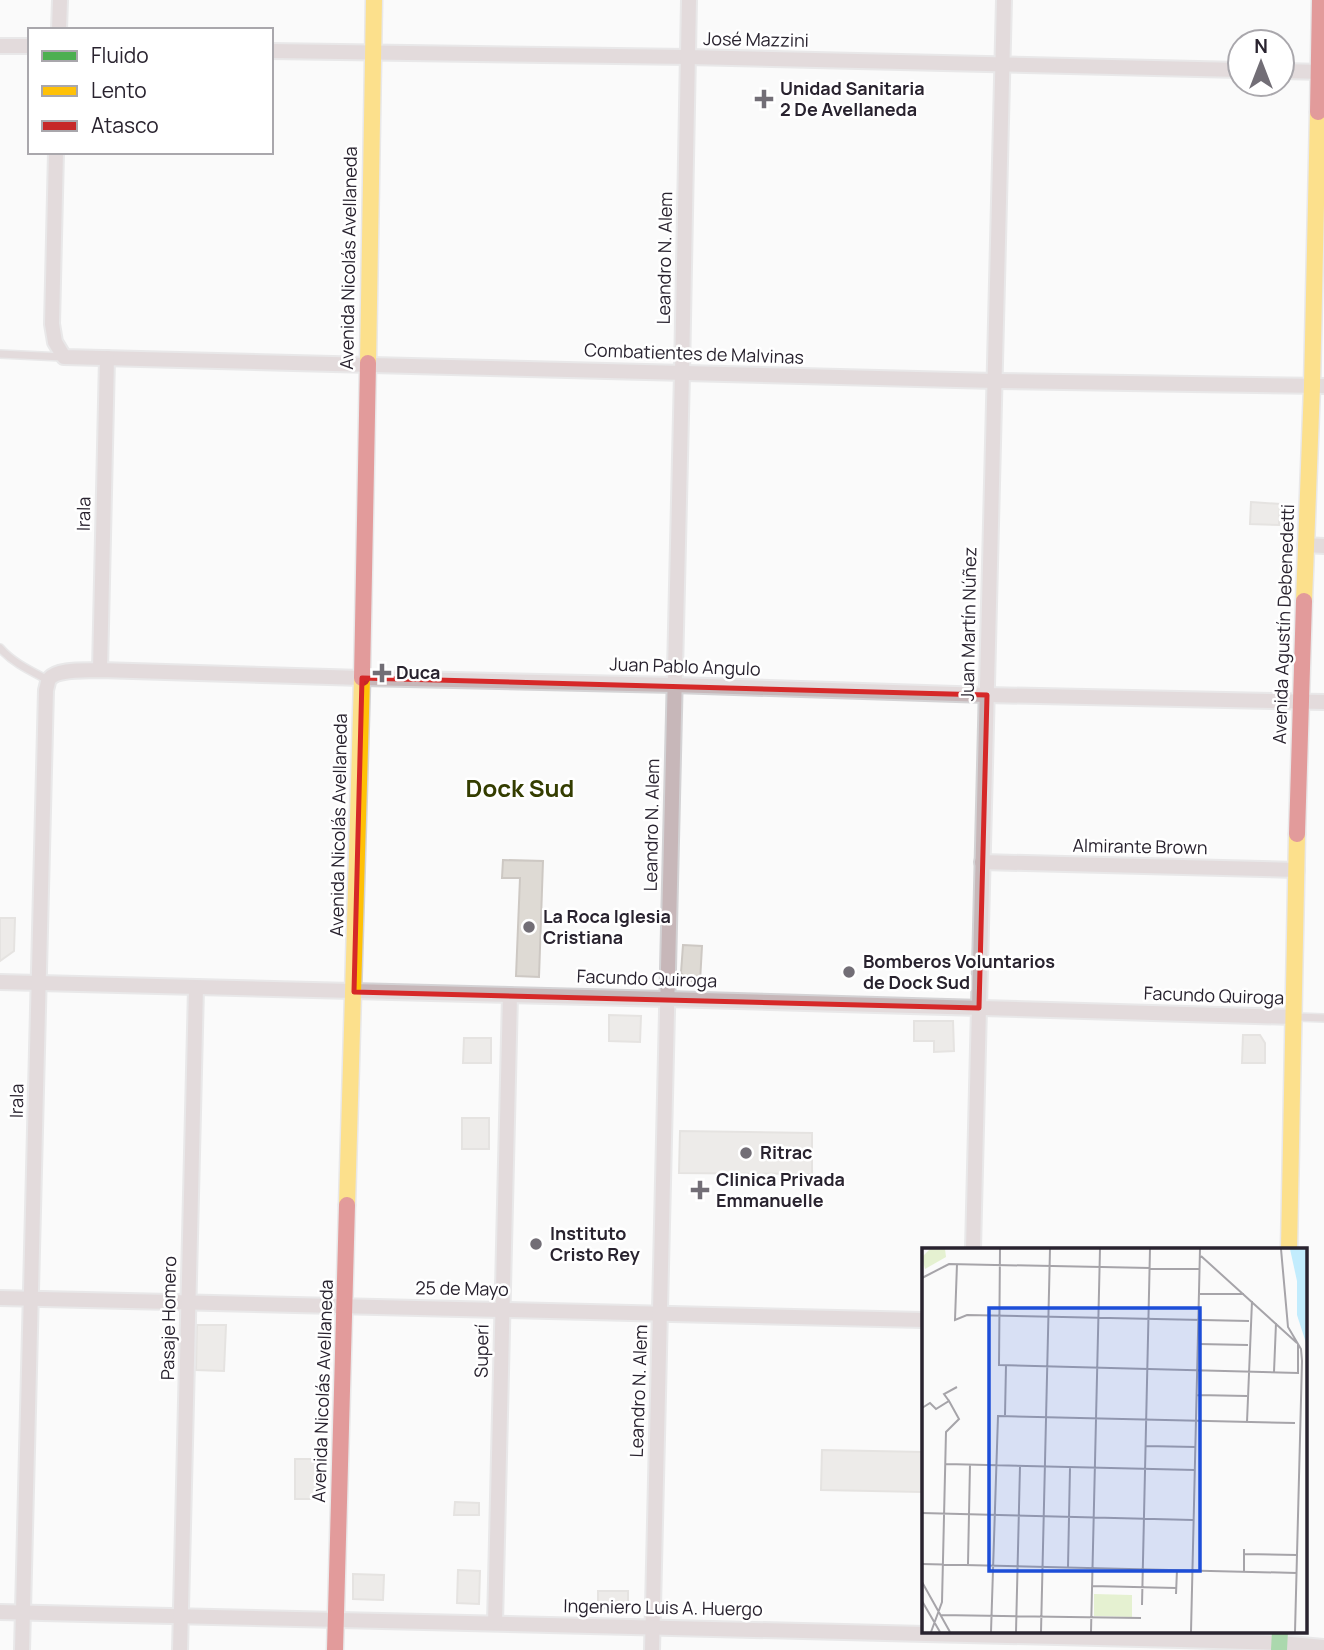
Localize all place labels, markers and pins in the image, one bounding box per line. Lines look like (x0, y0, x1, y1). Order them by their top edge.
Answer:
place label: Unidad Sanitaria 2 De Avellaneda (780, 76, 925, 121)
marker: Unidad Sanitaria 2 De Avellaneda (754, 89, 774, 109)
place label: Duca (396, 660, 440, 684)
marker: Duca (374, 665, 390, 681)
place label: La Roca Iglesia Cristiana (543, 904, 671, 949)
marker: La Roca Iglesia Cristiana (521, 919, 537, 935)
place label: Bomberos Voluntarios de Dock Sud (863, 949, 1055, 994)
marker: Bomberos Voluntarios de Dock Sud (841, 964, 857, 980)
place label: Ritrac (760, 1140, 812, 1164)
marker: Ritrac (738, 1145, 754, 1161)
place label: Clinica Privada Emmanuelle (716, 1167, 845, 1212)
marker: Clinica Privada Emmanuelle (690, 1180, 710, 1200)
place label: Instituto Cristo Rey (550, 1221, 640, 1266)
marker: Instituto Cristo Rey (528, 1236, 544, 1252)

